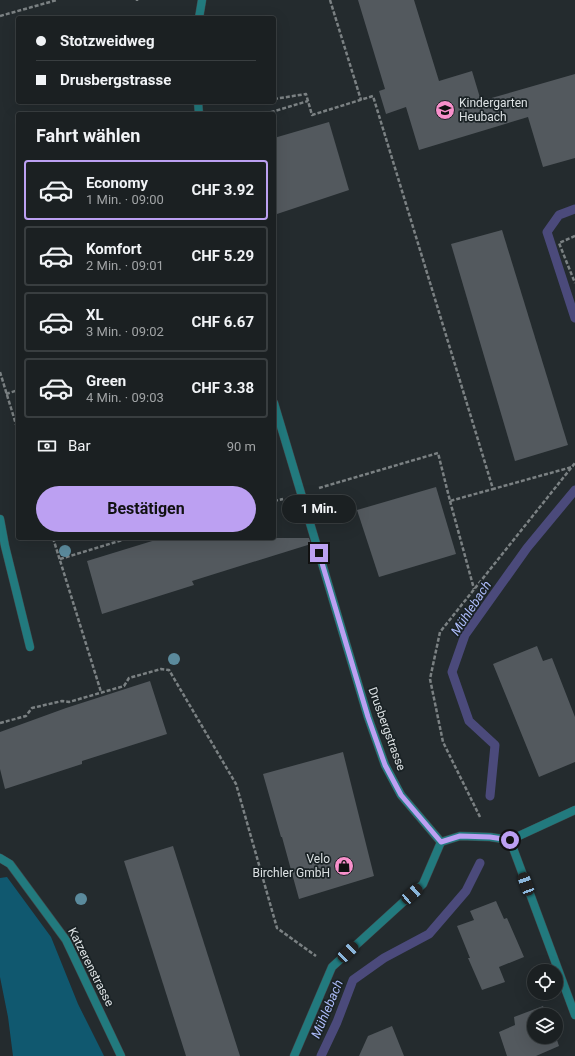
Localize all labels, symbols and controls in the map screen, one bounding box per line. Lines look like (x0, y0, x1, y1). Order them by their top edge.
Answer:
text: Stotzweidweg (60, 32, 155, 50)
text: Drusbergstrasse (60, 71, 171, 89)
place label: Kindergarten Heubach (459, 96, 528, 124)
school or university icon: Kindergarten Heubach (434, 99, 456, 121)
text: Fahrt wählen (36, 125, 140, 146)
icon: car (38, 172, 74, 208)
text: Economy (86, 174, 148, 192)
text: CHF 3.92 (191, 181, 254, 199)
text: 1 Min. · 09:00 (86, 192, 164, 207)
icon: car (38, 238, 74, 274)
text: Komfort (86, 240, 142, 258)
text: CHF 5.29 (191, 247, 254, 265)
text: 2 Min. · 09:01 (86, 258, 164, 273)
icon: car (38, 304, 74, 340)
text: XL (86, 306, 104, 324)
text: CHF 6.67 (191, 313, 254, 331)
text: 3 Min. · 09:02 (86, 324, 164, 339)
icon: car (38, 370, 74, 406)
text: Green (86, 372, 126, 390)
text: CHF 3.38 (191, 379, 254, 397)
text: 4 Min. · 09:03 (86, 390, 164, 405)
icon: cash (36, 435, 58, 457)
text: Bar (68, 437, 91, 455)
text: 90 m (227, 439, 256, 454)
button: Bestätigen (36, 486, 256, 532)
callout: 1 Min. (282, 495, 356, 523)
text: 1 Min. (301, 501, 337, 516)
route end (310, 544, 328, 562)
water label: Mühlebach (448, 578, 494, 638)
street label: Drusbergstrasse (365, 685, 409, 773)
route start (501, 831, 519, 849)
place label: Velo Birchler GmbH (252, 852, 330, 880)
shop icon: Velo Birchler GmbH (333, 855, 355, 877)
car (516, 871, 536, 897)
car (399, 882, 425, 906)
street label: Katzerenstrasse (65, 925, 117, 1009)
car (335, 939, 361, 965)
map controls (527, 964, 563, 1044)
button: locate (527, 964, 563, 1000)
water label: Mühlebach (308, 977, 346, 1041)
button: layers (527, 1008, 563, 1044)

